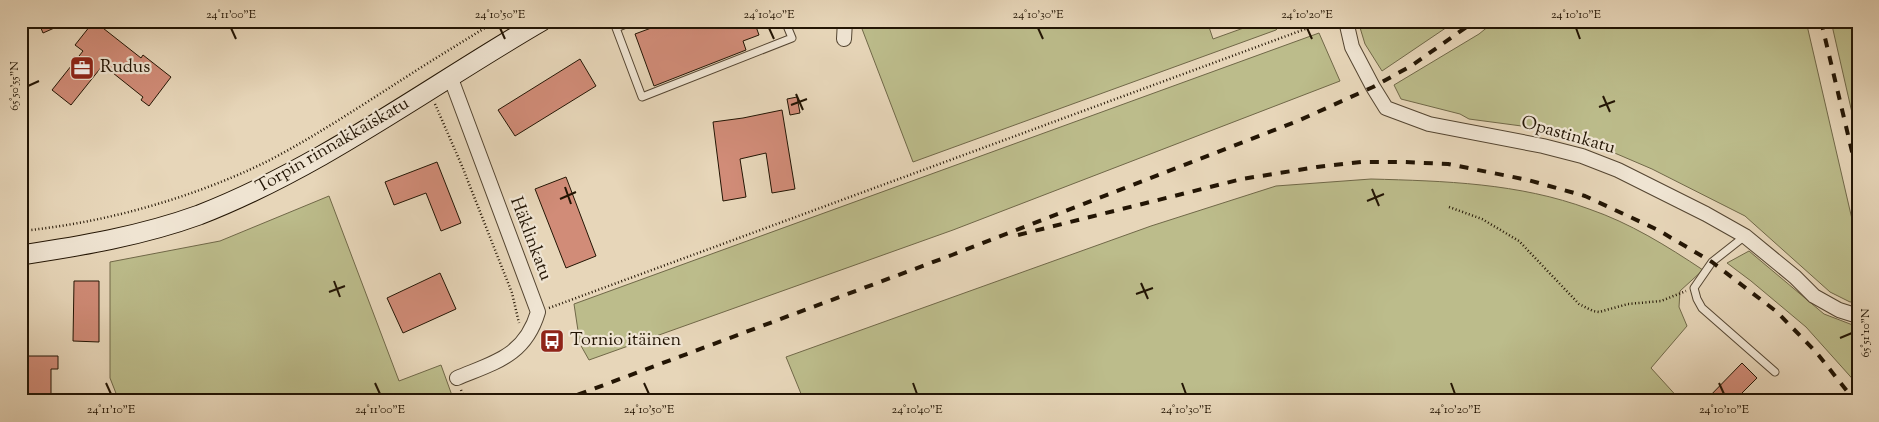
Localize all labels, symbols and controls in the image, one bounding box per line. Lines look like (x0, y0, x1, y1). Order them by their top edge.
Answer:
text: 24°11'00"E (206, 6, 257, 24)
text: 24°10'50"E (475, 6, 526, 24)
text: 24°10'40"E (744, 6, 795, 24)
text: 24°10'30"E (1013, 6, 1064, 24)
text: 24°10'20"E (1281, 6, 1334, 24)
text: 24°10'10"E (1551, 6, 1602, 24)
office icon: Rudus (69, 55, 95, 81)
place label: Rudus (100, 55, 150, 81)
text: 65°50'55"N (6, 61, 24, 111)
street label: Torpin rinnakkaiskatu (251, 91, 415, 201)
street label: Opastinkatu (1518, 110, 1618, 162)
street label: Häklinkatu (502, 193, 558, 285)
text: 65°51'10"N (1857, 308, 1875, 358)
bus stop icon: Tornio itäinen (539, 328, 565, 354)
place label: Tornio itäinen (570, 328, 681, 354)
text: 24°11'10"E (87, 401, 136, 419)
text: 24°11'00"E (355, 401, 406, 419)
text: 24°10'50"E (624, 401, 675, 419)
text: 24°10'40"E (892, 401, 943, 419)
text: 24°10'30"E (1161, 401, 1212, 419)
text: 24°10'20"E (1429, 401, 1482, 419)
text: 24°10'10"E (1699, 401, 1750, 419)

